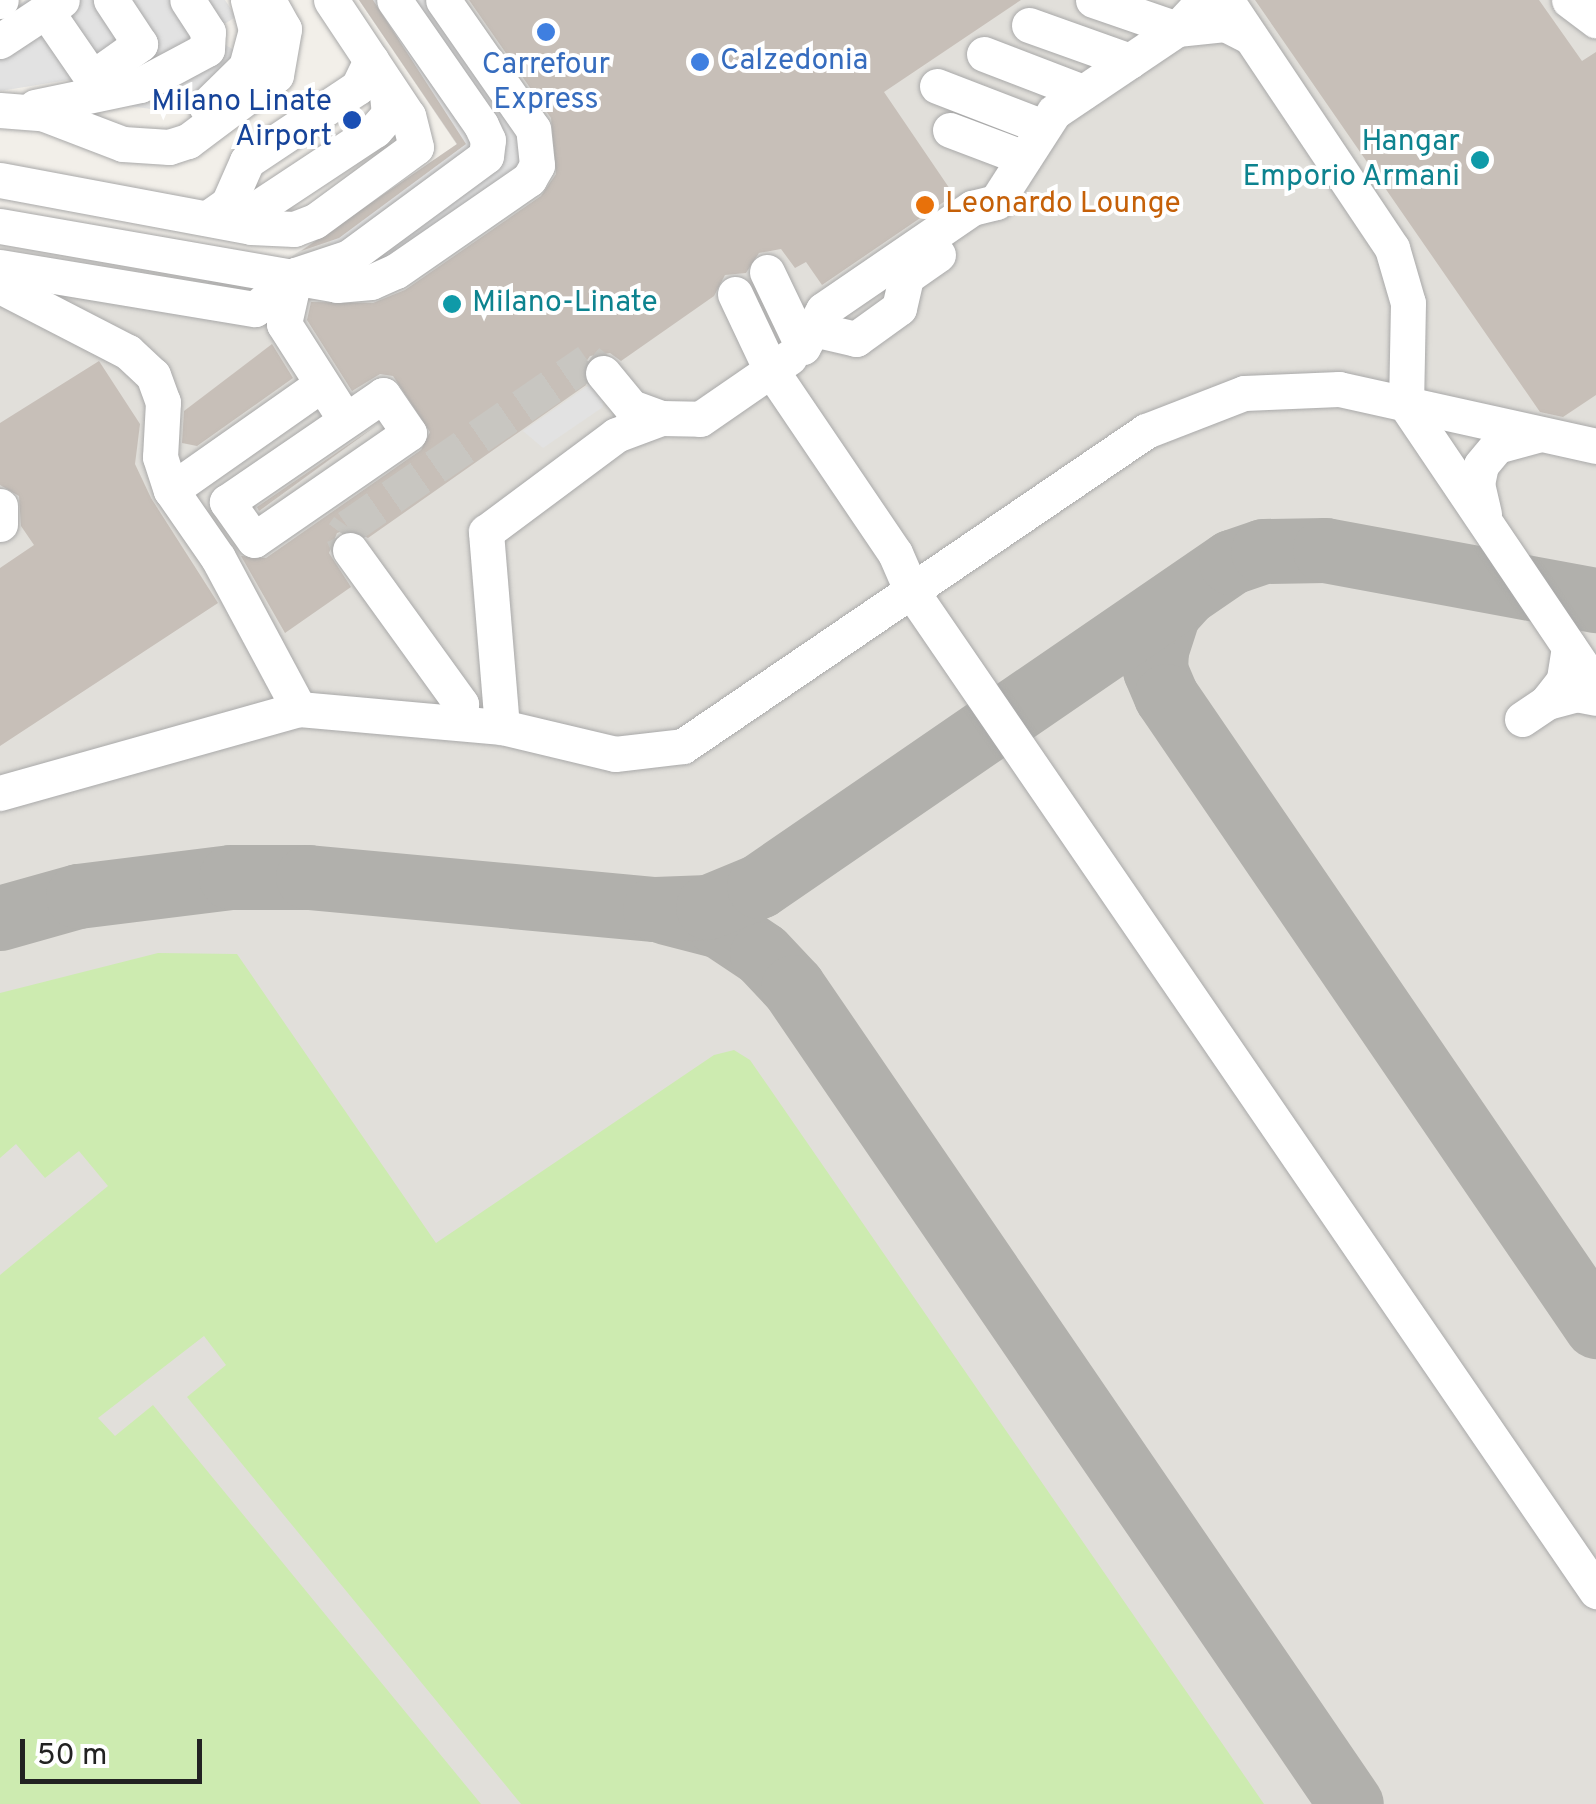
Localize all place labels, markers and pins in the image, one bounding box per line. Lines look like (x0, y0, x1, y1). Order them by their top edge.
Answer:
marker: Carrefour Express (535, 21, 557, 43)
place label: Calzedonia (720, 44, 868, 80)
place label: Carrefour Express (482, 48, 610, 118)
marker: Calzedonia (689, 51, 711, 73)
place label: Milano Linate Airport (151, 85, 332, 156)
marker: Milano Linate Airport (341, 109, 363, 131)
place label: Hangar Emporio Armani (1241, 125, 1460, 196)
marker: Hangar Emporio Armani (1469, 149, 1491, 171)
place label: Leonardo Lounge (945, 187, 1181, 223)
marker: Leonardo Lounge (914, 194, 936, 216)
place label: Milano-Linate (472, 286, 658, 322)
marker: Milano-Linate (441, 293, 463, 315)

